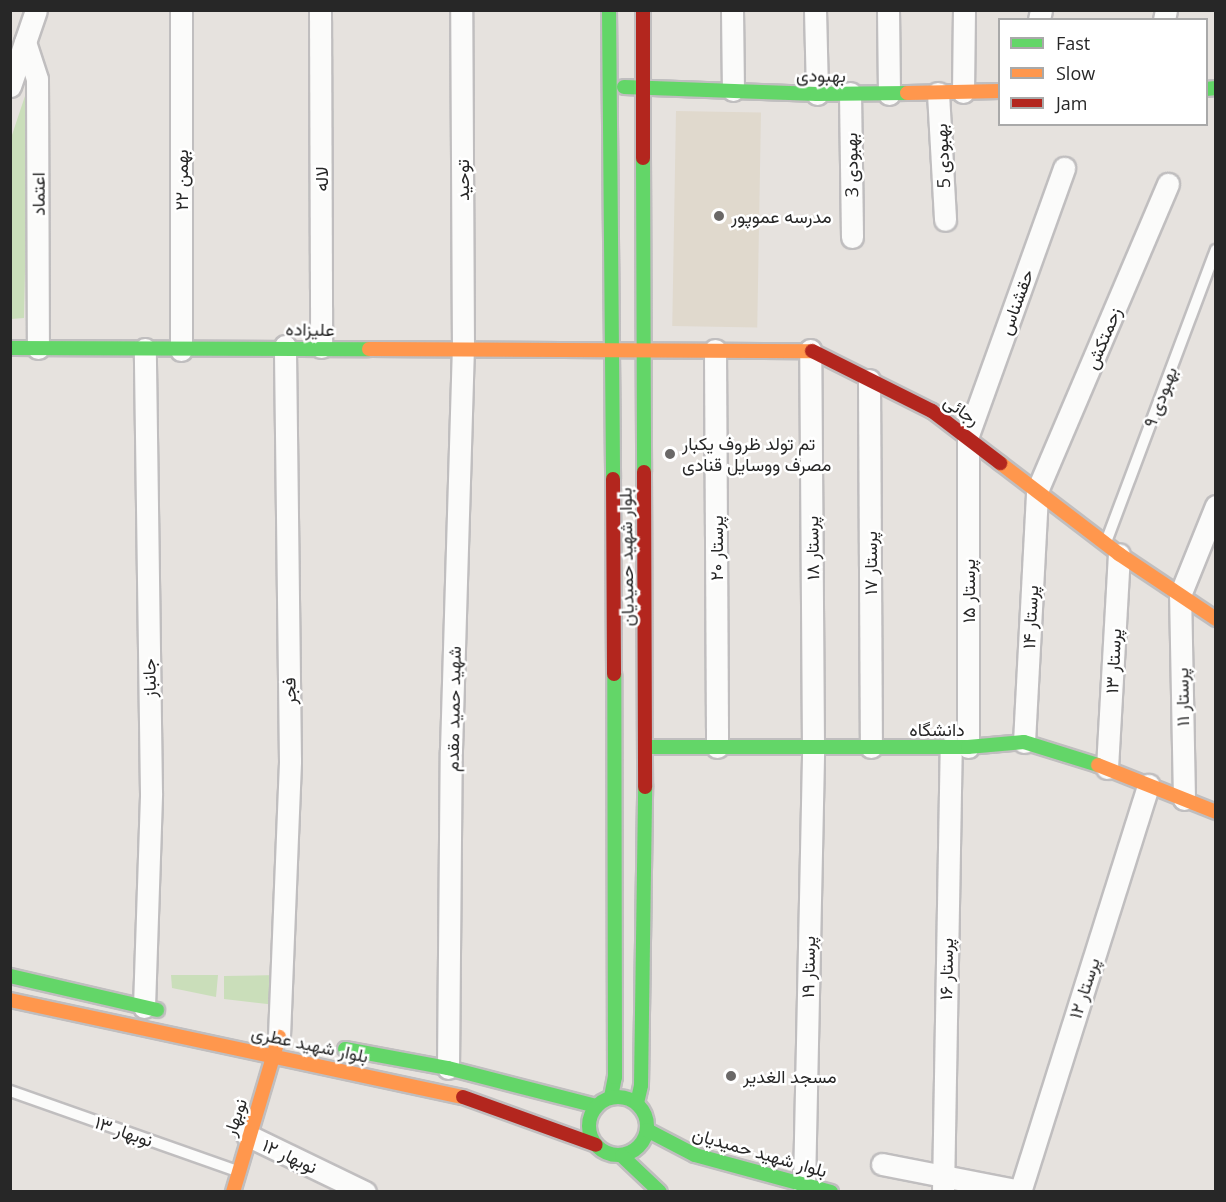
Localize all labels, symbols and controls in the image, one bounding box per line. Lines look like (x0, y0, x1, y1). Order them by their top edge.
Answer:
legend (998, 18, 1208, 126)
text: Fast (1056, 31, 1090, 55)
text: Slow (1056, 61, 1095, 85)
street label: بهبودی (796, 64, 846, 86)
text: Jam (1056, 91, 1088, 115)
street label: بهبودی 5 (930, 123, 954, 189)
street label: بهبودی 3 (840, 132, 862, 198)
street label: ۲۲ بهمن (170, 149, 192, 211)
street label: توحید (451, 159, 473, 201)
street label: لاله (310, 167, 332, 191)
street label: اعتماد (27, 172, 49, 216)
place label: مدرسه عموپور (731, 205, 832, 227)
marker: مدرسه عموپور (712, 209, 726, 223)
street label: حقشناس (994, 266, 1038, 338)
street label: زحمتکش (1080, 304, 1126, 372)
street label: علیزاده (285, 318, 335, 340)
street label: بهبودی ۹ (1139, 364, 1181, 430)
street label: رجائی (940, 390, 984, 430)
place label: تم تولد ظروف یکبار مصرف ووسایل قنادی (682, 433, 831, 476)
marker: تم تولد ظروف یکبار مصرف ووسایل قنادی (663, 447, 677, 461)
street label: بلوار شهید حمیدیان (614, 487, 638, 627)
street label: پرستار ۲۰ (705, 515, 727, 581)
street label: پرستار ۱۸ (801, 516, 823, 580)
street label: پرستار ۱۷ (859, 531, 881, 595)
street label: پرستار ۱۵ (957, 559, 979, 623)
street label: پرستار ۱۴ (1018, 585, 1042, 649)
street label: پرستار ۱۳ (1101, 628, 1125, 694)
street label: شهید حمید مقدم (441, 646, 465, 772)
street label: جانباز (138, 658, 160, 698)
street label: پرستار ۱۱ (1171, 667, 1193, 727)
street label: فجر (278, 677, 300, 705)
street label: دانشگاه (909, 718, 965, 740)
street label: پرستار ۱۹ (797, 936, 819, 998)
street label: پرستار ۱۶ (935, 938, 957, 1000)
street label: پرستار ۱۲ (1064, 955, 1104, 1021)
street label: بلوار شهید عطری (249, 1021, 371, 1067)
place label: مسجد الغدیر (743, 1065, 837, 1087)
marker: مسجد الغدیر (724, 1069, 738, 1083)
street label: نوبهار (219, 1095, 251, 1139)
street label: نوبهار ۱۳ (92, 1111, 156, 1151)
street label: بلوار شهید حمیدیان (690, 1122, 830, 1182)
street label: نوبهار ۱۲ (259, 1134, 321, 1178)

